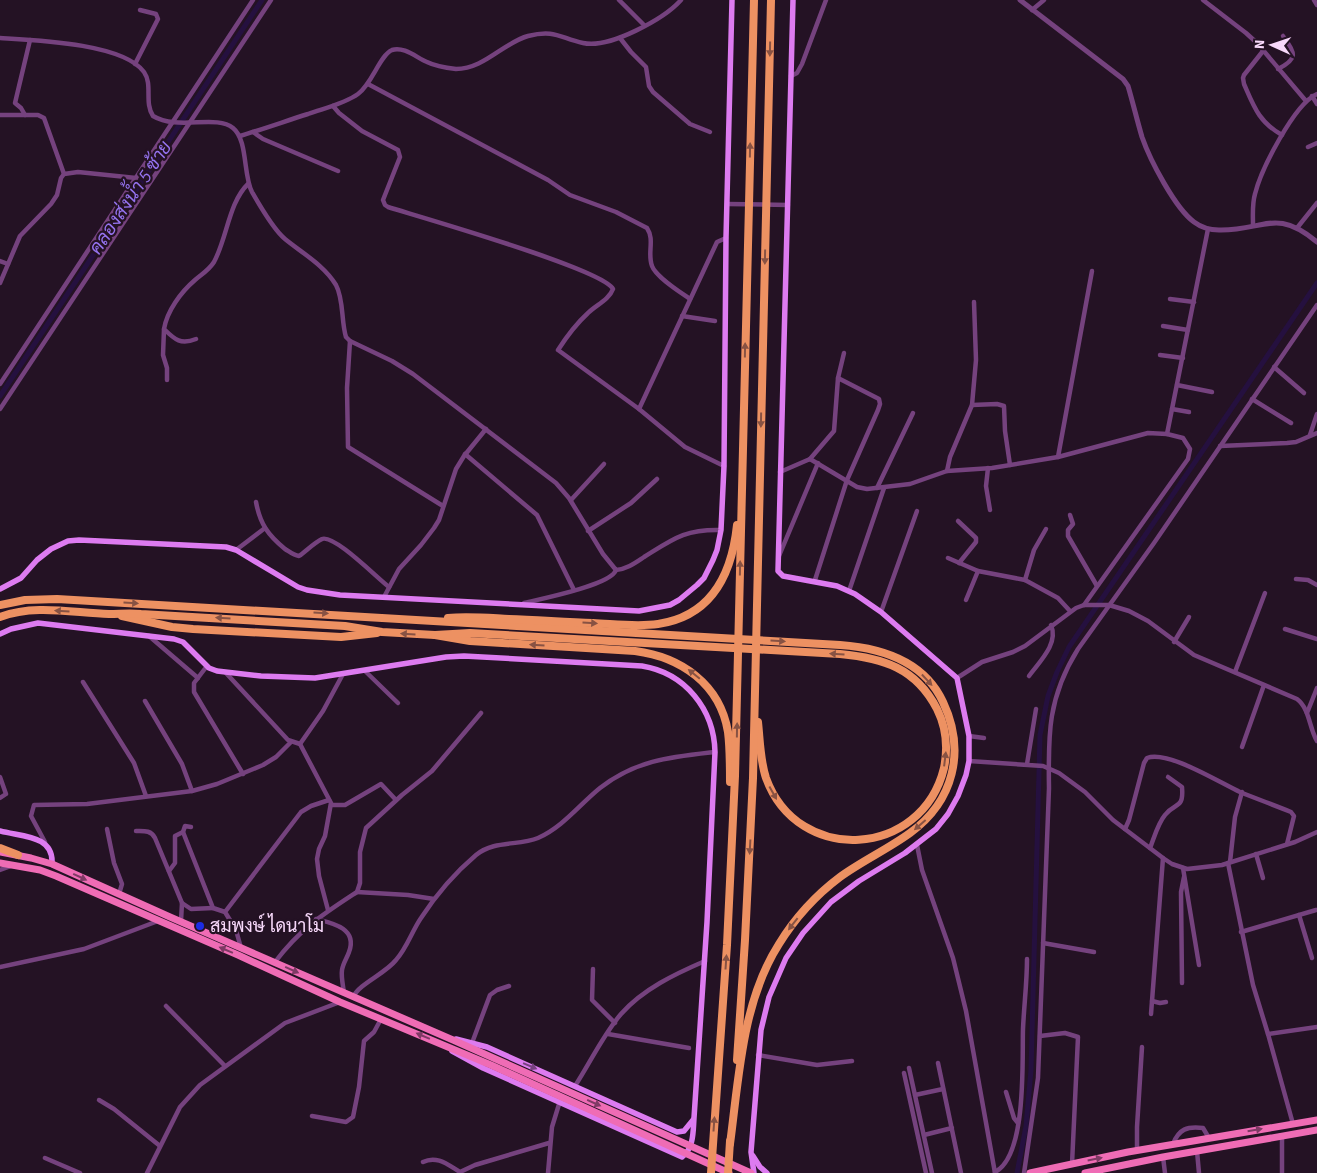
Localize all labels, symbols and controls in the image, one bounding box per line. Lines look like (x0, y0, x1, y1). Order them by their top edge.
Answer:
north arrow (1247, 20, 1297, 70)
text: N (1250, 39, 1270, 50)
one-way arrow (766, 41, 774, 57)
water label: คลองส่งน้ำ 5 ซ้าย (80, 134, 179, 260)
one-way arrow (746, 142, 754, 158)
one-way arrow (761, 250, 769, 266)
one-way arrow (742, 342, 750, 358)
one-way arrow (757, 412, 765, 428)
one-way arrow (737, 559, 745, 575)
one-way arrow (123, 599, 139, 607)
one-way arrow (54, 606, 70, 614)
one-way arrow (313, 610, 329, 618)
one-way arrow (214, 614, 230, 622)
one-way arrow (582, 619, 598, 627)
one-way arrow (400, 629, 416, 637)
one-way arrow (770, 638, 786, 646)
one-way arrow (529, 641, 545, 649)
one-way arrow (829, 649, 845, 657)
one-way arrow (688, 668, 701, 679)
one-way arrow (921, 674, 933, 686)
one-way arrow (733, 722, 741, 738)
one-way arrow (941, 751, 949, 767)
one-way arrow (769, 785, 777, 800)
one-way arrow (913, 819, 926, 830)
one-way arrow (745, 840, 753, 856)
one-way arrow (73, 873, 87, 881)
place label: สมพงษ์ ไดนาโม (210, 913, 324, 939)
one-way arrow (787, 917, 798, 930)
marker: สมพงษ์ ไดนาโม (194, 920, 206, 932)
one-way arrow (219, 946, 233, 954)
one-way arrow (723, 954, 731, 970)
one-way arrow (285, 966, 299, 974)
one-way arrow (416, 1032, 430, 1040)
one-way arrow (523, 1063, 537, 1071)
one-way arrow (587, 1099, 601, 1107)
one-way arrow (711, 1116, 719, 1132)
one-way arrow (1247, 1126, 1263, 1134)
one-way arrow (1088, 1155, 1103, 1163)

